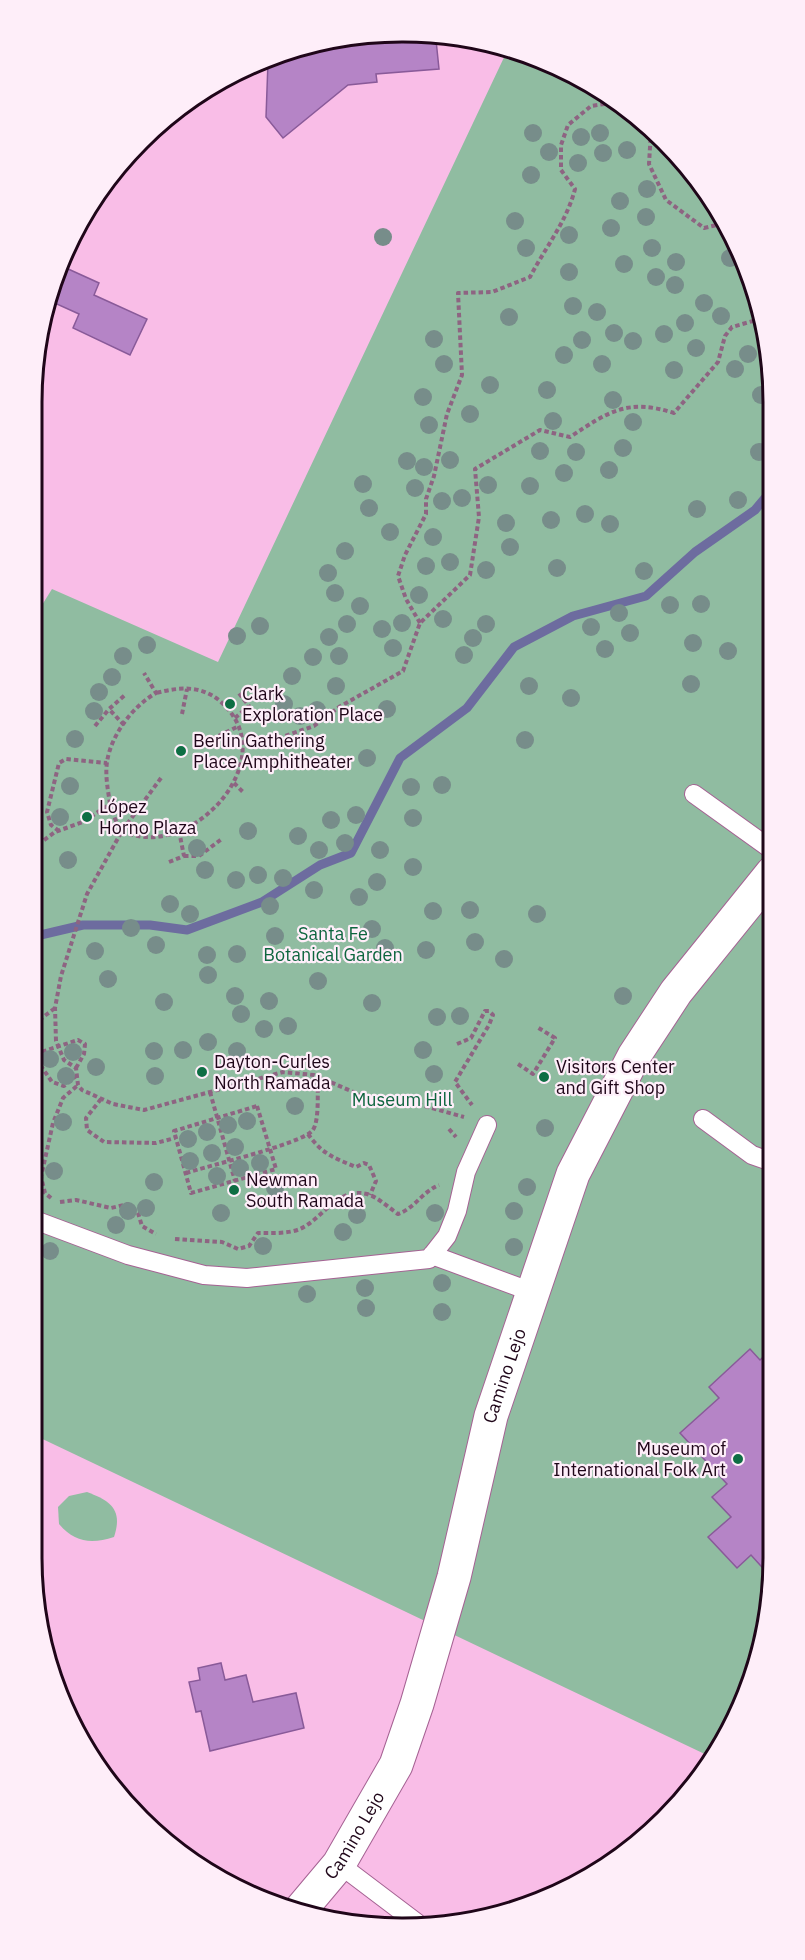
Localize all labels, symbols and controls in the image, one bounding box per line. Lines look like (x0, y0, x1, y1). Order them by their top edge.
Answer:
place label: Clark Exploration Place (242, 682, 383, 726)
marker: Clark Exploration Place (223, 697, 237, 711)
place label: Berlin Gathering Place Amphitheater (193, 729, 353, 773)
marker: Berlin Gathering Place Amphitheater (174, 744, 188, 758)
place label: López Horno Plaza (99, 795, 197, 839)
marker: López Horno Plaza (80, 810, 94, 824)
park label: Santa Fe Botanical Garden (263, 922, 403, 966)
place label: Dayton-Curles North Ramada (214, 1050, 331, 1094)
place label: Visitors Center and Gift Shop (556, 1055, 675, 1099)
marker: Dayton-Curles North Ramada (195, 1065, 209, 1079)
marker: Visitors Center and Gift Shop (537, 1070, 551, 1084)
park label: Museum Hill (352, 1088, 452, 1111)
place label: Newman South Ramada (246, 1168, 364, 1212)
marker: Newman South Ramada (227, 1183, 241, 1197)
street label: Camino Lejo (478, 1325, 531, 1425)
place label: Museum of International Folk Art (553, 1437, 726, 1481)
marker: Museum of International Folk Art (731, 1452, 745, 1466)
street label: Camino Lejo (319, 1787, 389, 1884)

